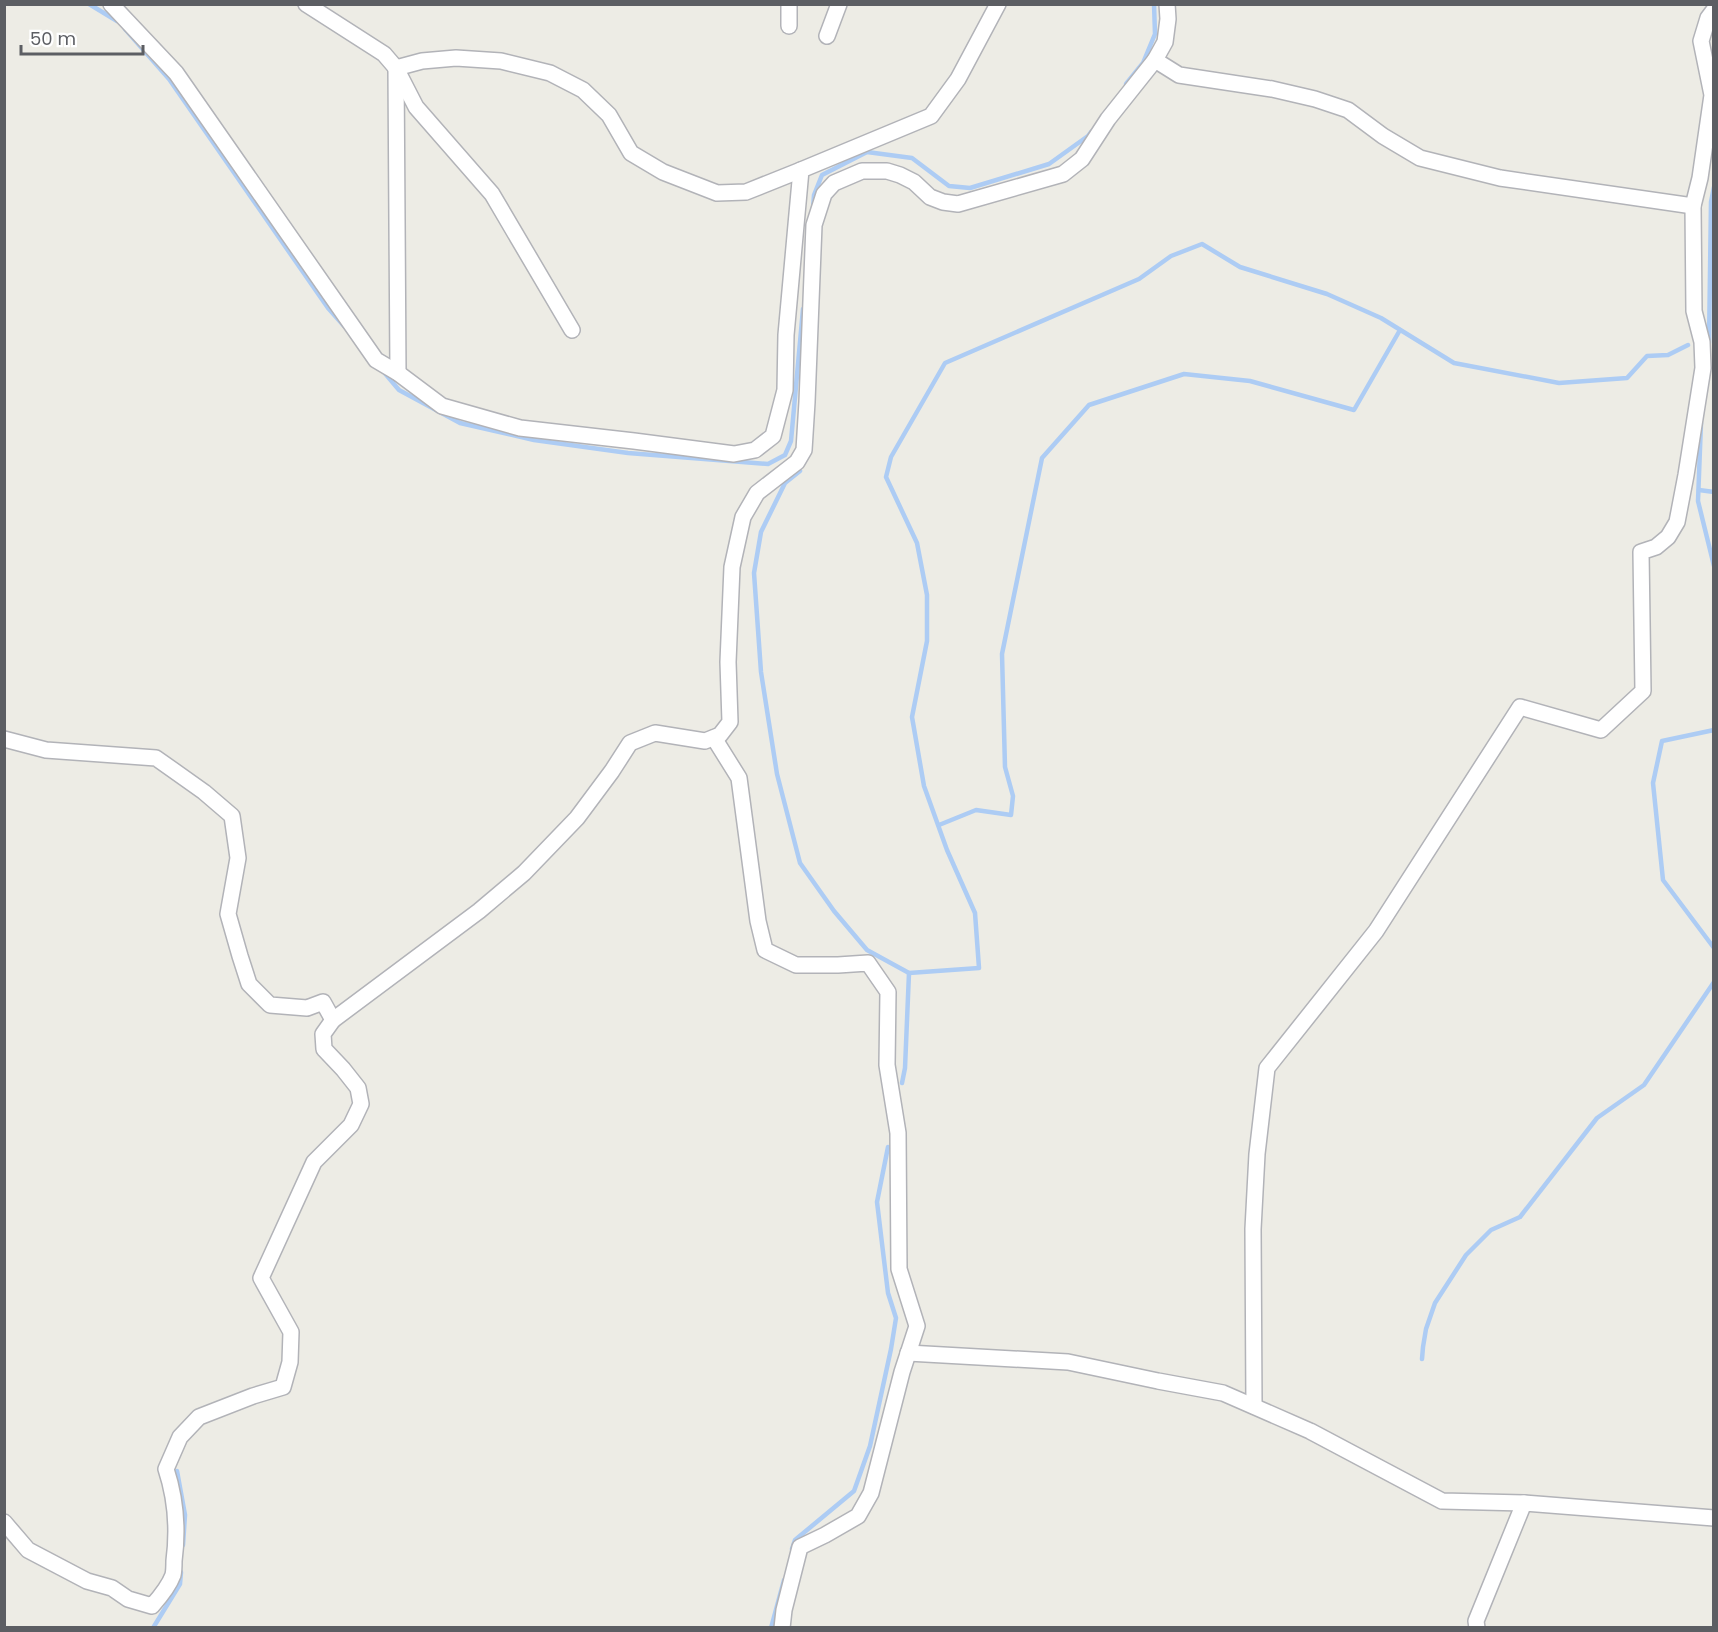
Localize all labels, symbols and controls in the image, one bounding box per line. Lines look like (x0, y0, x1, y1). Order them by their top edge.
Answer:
scale bar (21, 18, 142, 56)
text: 50 m (30, 26, 76, 51)

